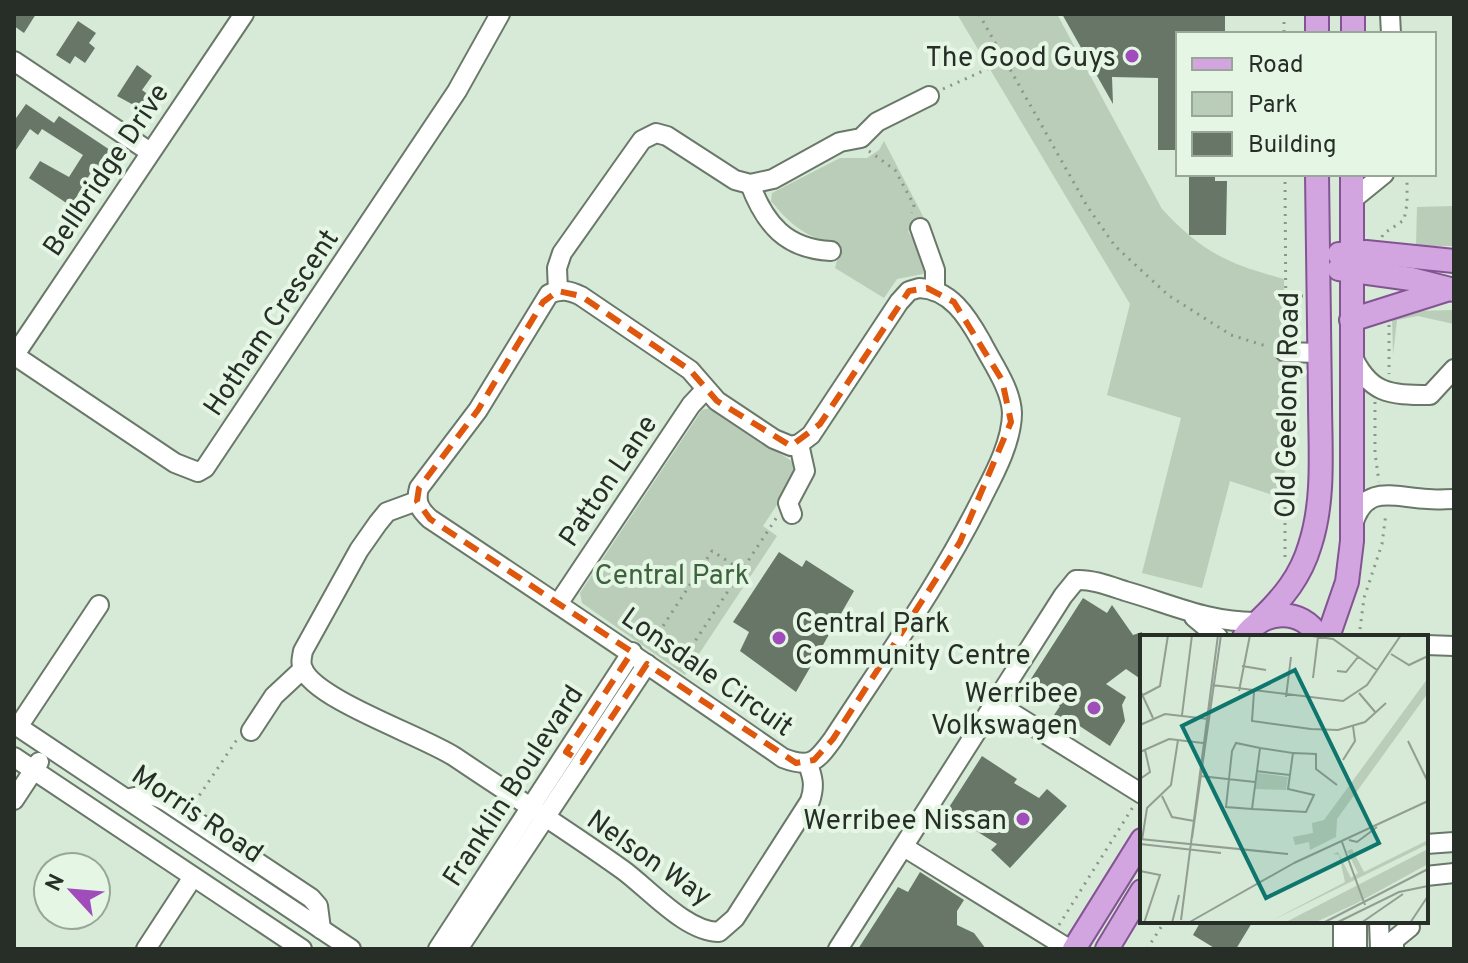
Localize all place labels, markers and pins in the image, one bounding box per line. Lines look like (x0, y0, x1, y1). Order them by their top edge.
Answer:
place label: The Good Guys (925, 41, 1116, 77)
marker: The Good Guys (1123, 47, 1141, 65)
place label: Central Park Community Centre (795, 607, 1031, 675)
marker: Central Park Community Centre (770, 629, 788, 647)
place label: Werribee Volkswagen (931, 677, 1078, 745)
marker: Werribee Volkswagen (1085, 699, 1103, 717)
place label: Werribee Nissan (803, 804, 1007, 840)
marker: Werribee Nissan (1014, 810, 1032, 828)

